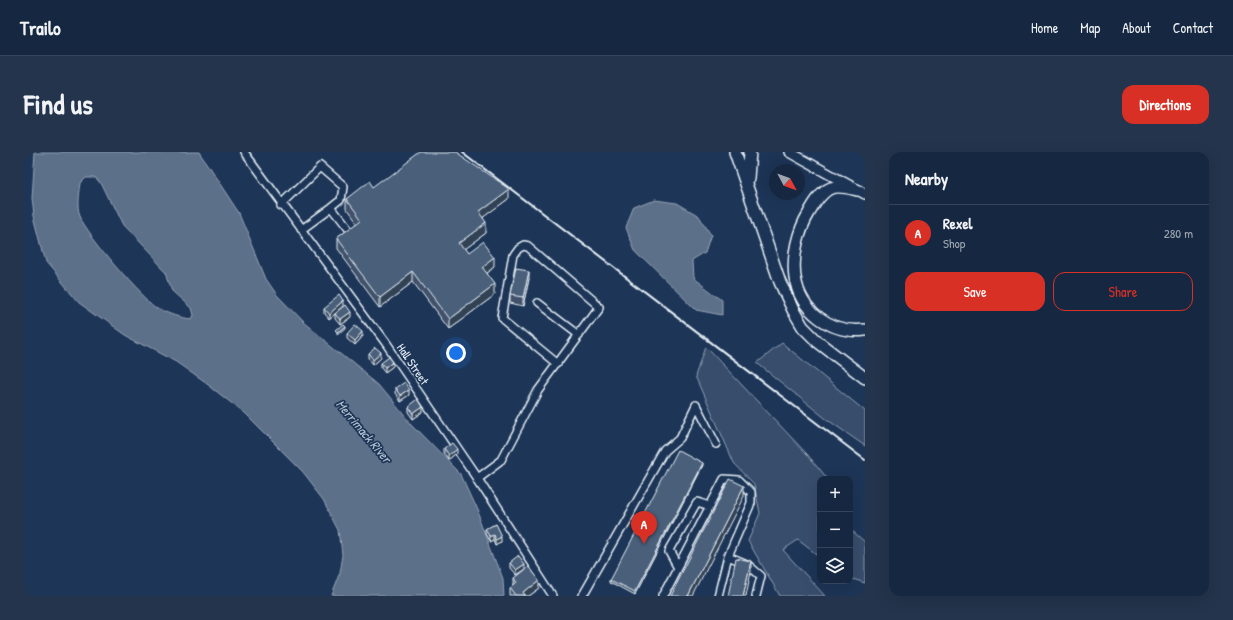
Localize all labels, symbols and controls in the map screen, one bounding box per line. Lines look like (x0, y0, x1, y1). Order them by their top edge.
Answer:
text: Trailo (20, 15, 61, 41)
text: Home (1031, 18, 1058, 37)
text: Map (1080, 18, 1100, 37)
text: About (1122, 18, 1151, 37)
text: Contact (1173, 18, 1213, 37)
text: Find us (24, 85, 93, 123)
button: Directions (1122, 85, 1209, 124)
north arrow (769, 164, 805, 200)
text: Nearby (905, 167, 948, 190)
text: Rexel (943, 213, 972, 234)
text: A (915, 224, 921, 242)
text: 280 m (1164, 224, 1193, 242)
text: Shop (943, 234, 965, 252)
button: Save (905, 272, 1045, 311)
button: Share (1053, 272, 1193, 311)
street label: Hall Street (393, 340, 433, 389)
your location (446, 343, 466, 363)
water label: Merrimack River (332, 396, 397, 468)
map controls (817, 476, 853, 584)
button: + (817, 476, 853, 512)
pin: A (631, 511, 657, 544)
button: − (817, 512, 853, 548)
button: layers (817, 548, 853, 584)

